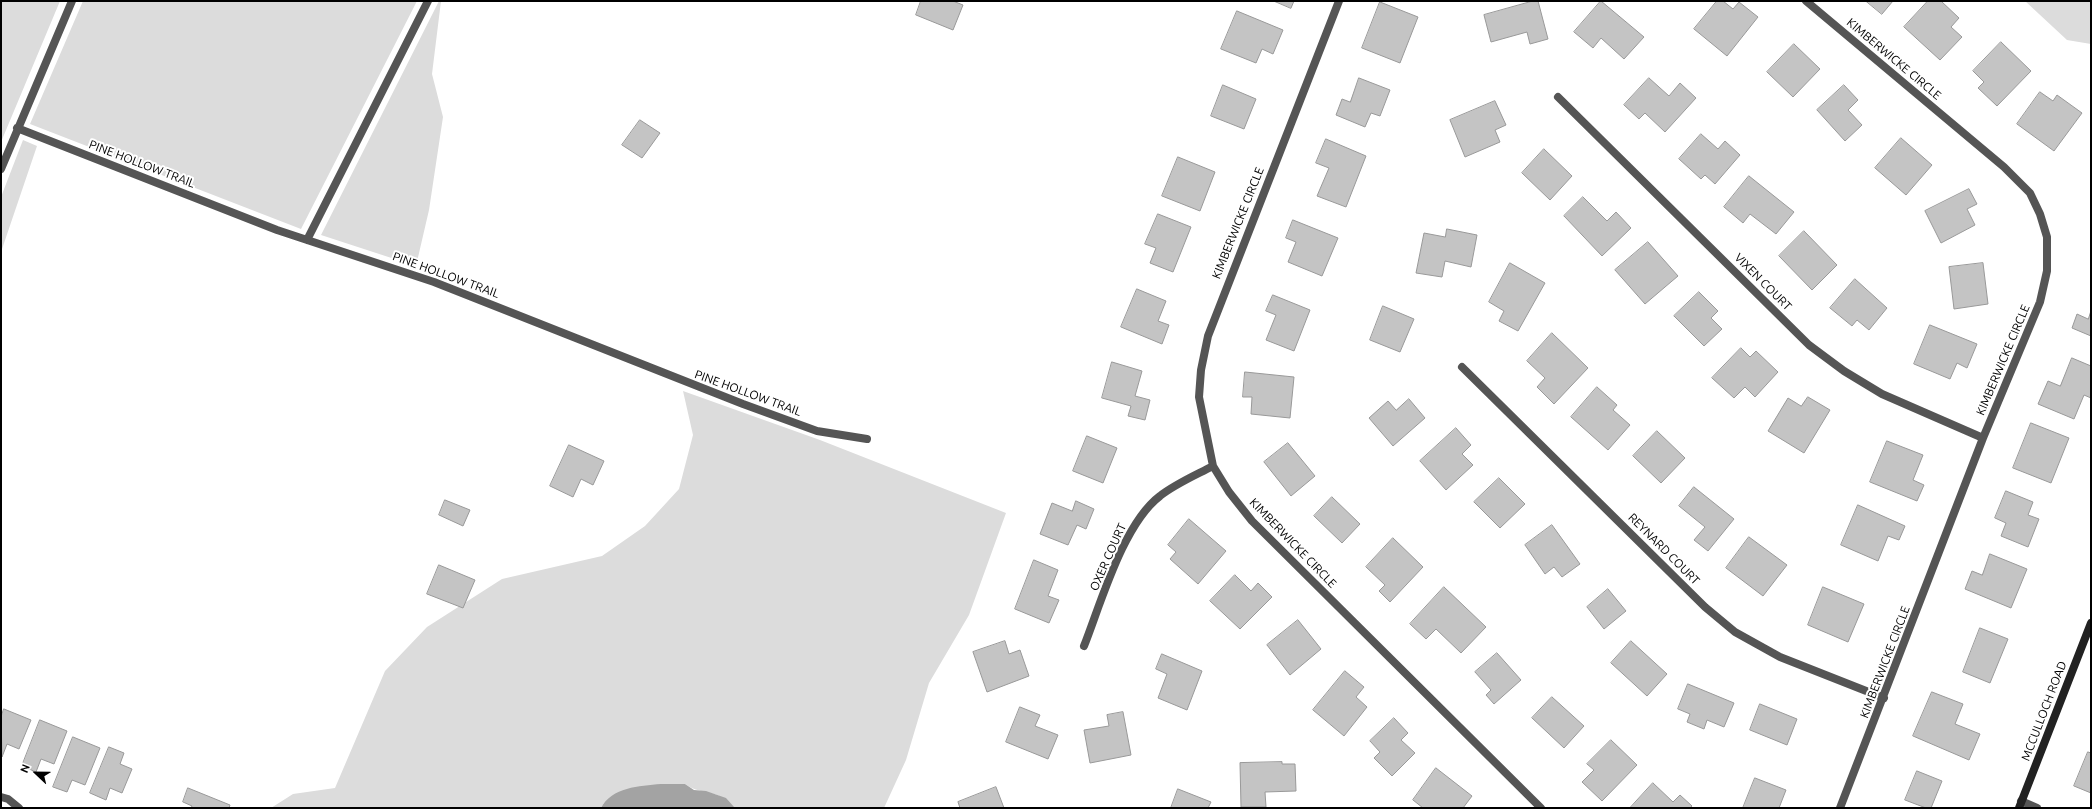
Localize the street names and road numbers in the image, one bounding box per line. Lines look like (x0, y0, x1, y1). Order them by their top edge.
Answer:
street label: KIMBERWICKE CIRCLE (1844, 15, 1944, 103)
street label: PINE HOLLOW TRAIL (87, 137, 197, 191)
street label: KIMBERWICKE CIRCLE (1209, 165, 1267, 281)
street label: PINE HOLLOW TRAIL (391, 249, 501, 301)
street label: VIXEN COURT (1731, 250, 1795, 314)
street label: KIMBERWICKE CIRCLE (1973, 302, 2033, 418)
street label: PINE HOLLOW TRAIL (693, 367, 803, 419)
street label: KIMBERWICKE CIRCLE (1246, 495, 1340, 591)
street label: REYNARD COURT (1625, 510, 1703, 588)
street label: OXER COURT (1087, 521, 1129, 593)
street label: KIMBERWICKE CIRCLE (1857, 604, 1913, 720)
street label: MCCULLOCH ROAD (2018, 659, 2070, 763)

